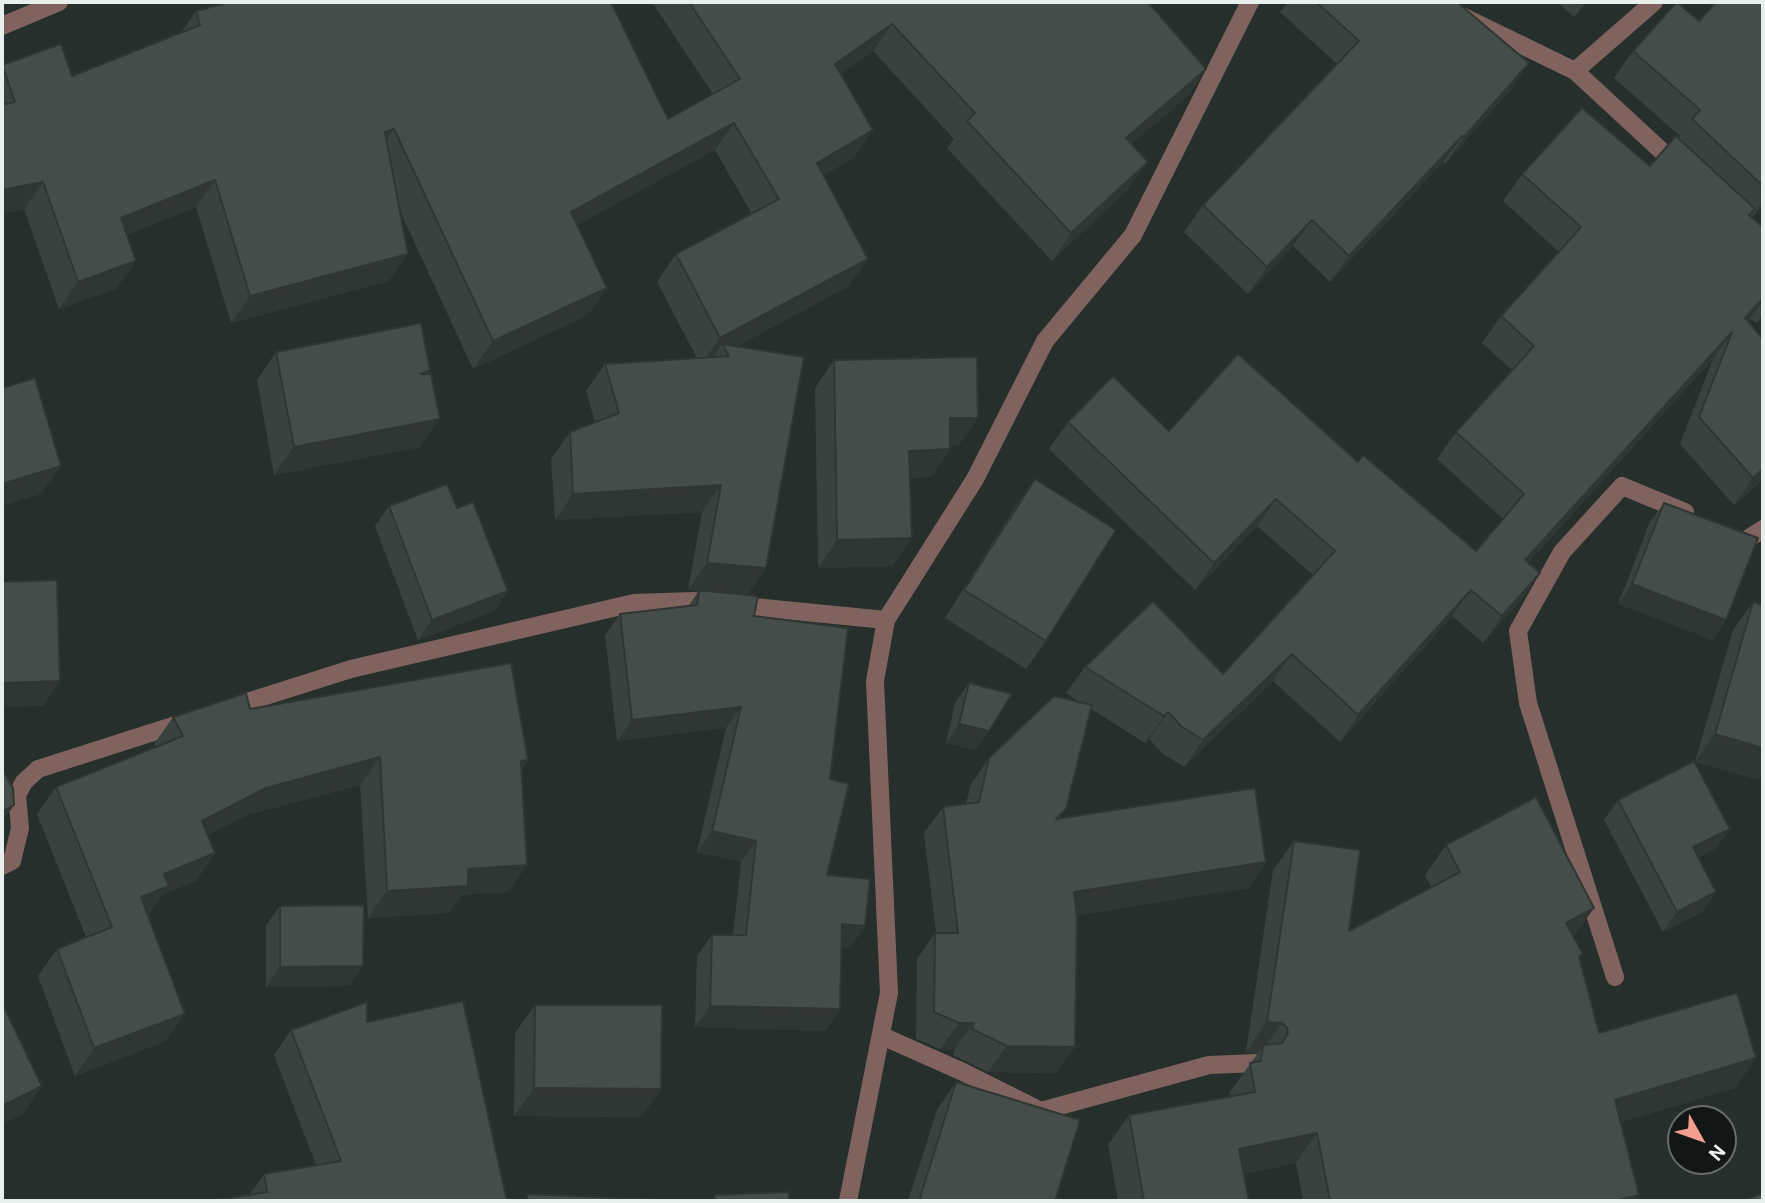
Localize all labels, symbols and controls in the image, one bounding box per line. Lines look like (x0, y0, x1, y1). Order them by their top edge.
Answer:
north arrow (1667, 1105, 1737, 1175)
text: N (1704, 1140, 1730, 1165)

